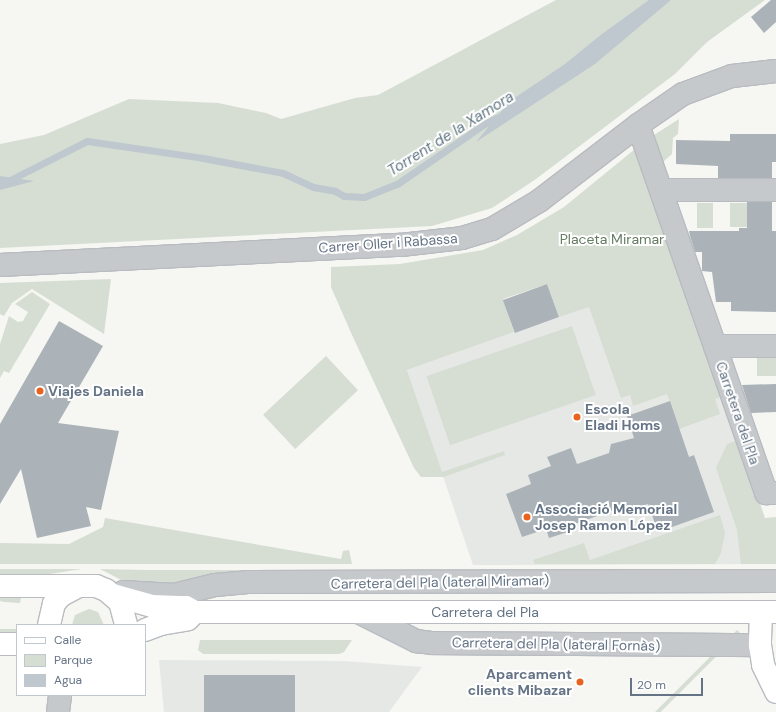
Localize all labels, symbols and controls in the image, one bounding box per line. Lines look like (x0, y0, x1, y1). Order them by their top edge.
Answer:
water label: Torrent de la Xamora (385, 88, 517, 180)
street label: Carrer Oller i Rabassa (318, 230, 458, 256)
park label: Placeta Miramar (560, 231, 664, 247)
street label: Carretera del Pla (713, 359, 763, 467)
place label: Viajes Daniela (48, 383, 144, 399)
marker: Viajes Daniela (35, 386, 45, 396)
place label: Escola Eladi Homs (585, 401, 661, 434)
marker: Escola Eladi Homs (572, 412, 582, 422)
place label: Associació Memorial Josep Ramon López (535, 501, 677, 534)
marker: Associació Memorial Josep Ramon López (522, 512, 532, 522)
street label: Carretera del Pla (lateral Miramar) (331, 572, 549, 592)
street label: Carretera del Pla (431, 604, 539, 620)
legend (16, 624, 146, 696)
text: Calle (54, 632, 81, 648)
street label: Carretera del Pla (lateral Fornàs) (452, 634, 660, 654)
text: Parque (54, 652, 93, 668)
place label: Aparcament clients Mibazar (468, 666, 572, 698)
scale bar (632, 670, 705, 696)
text: Agua (54, 672, 82, 688)
marker: Aparcament clients Mibazar (575, 677, 585, 687)
text: 20 m (637, 677, 666, 693)

